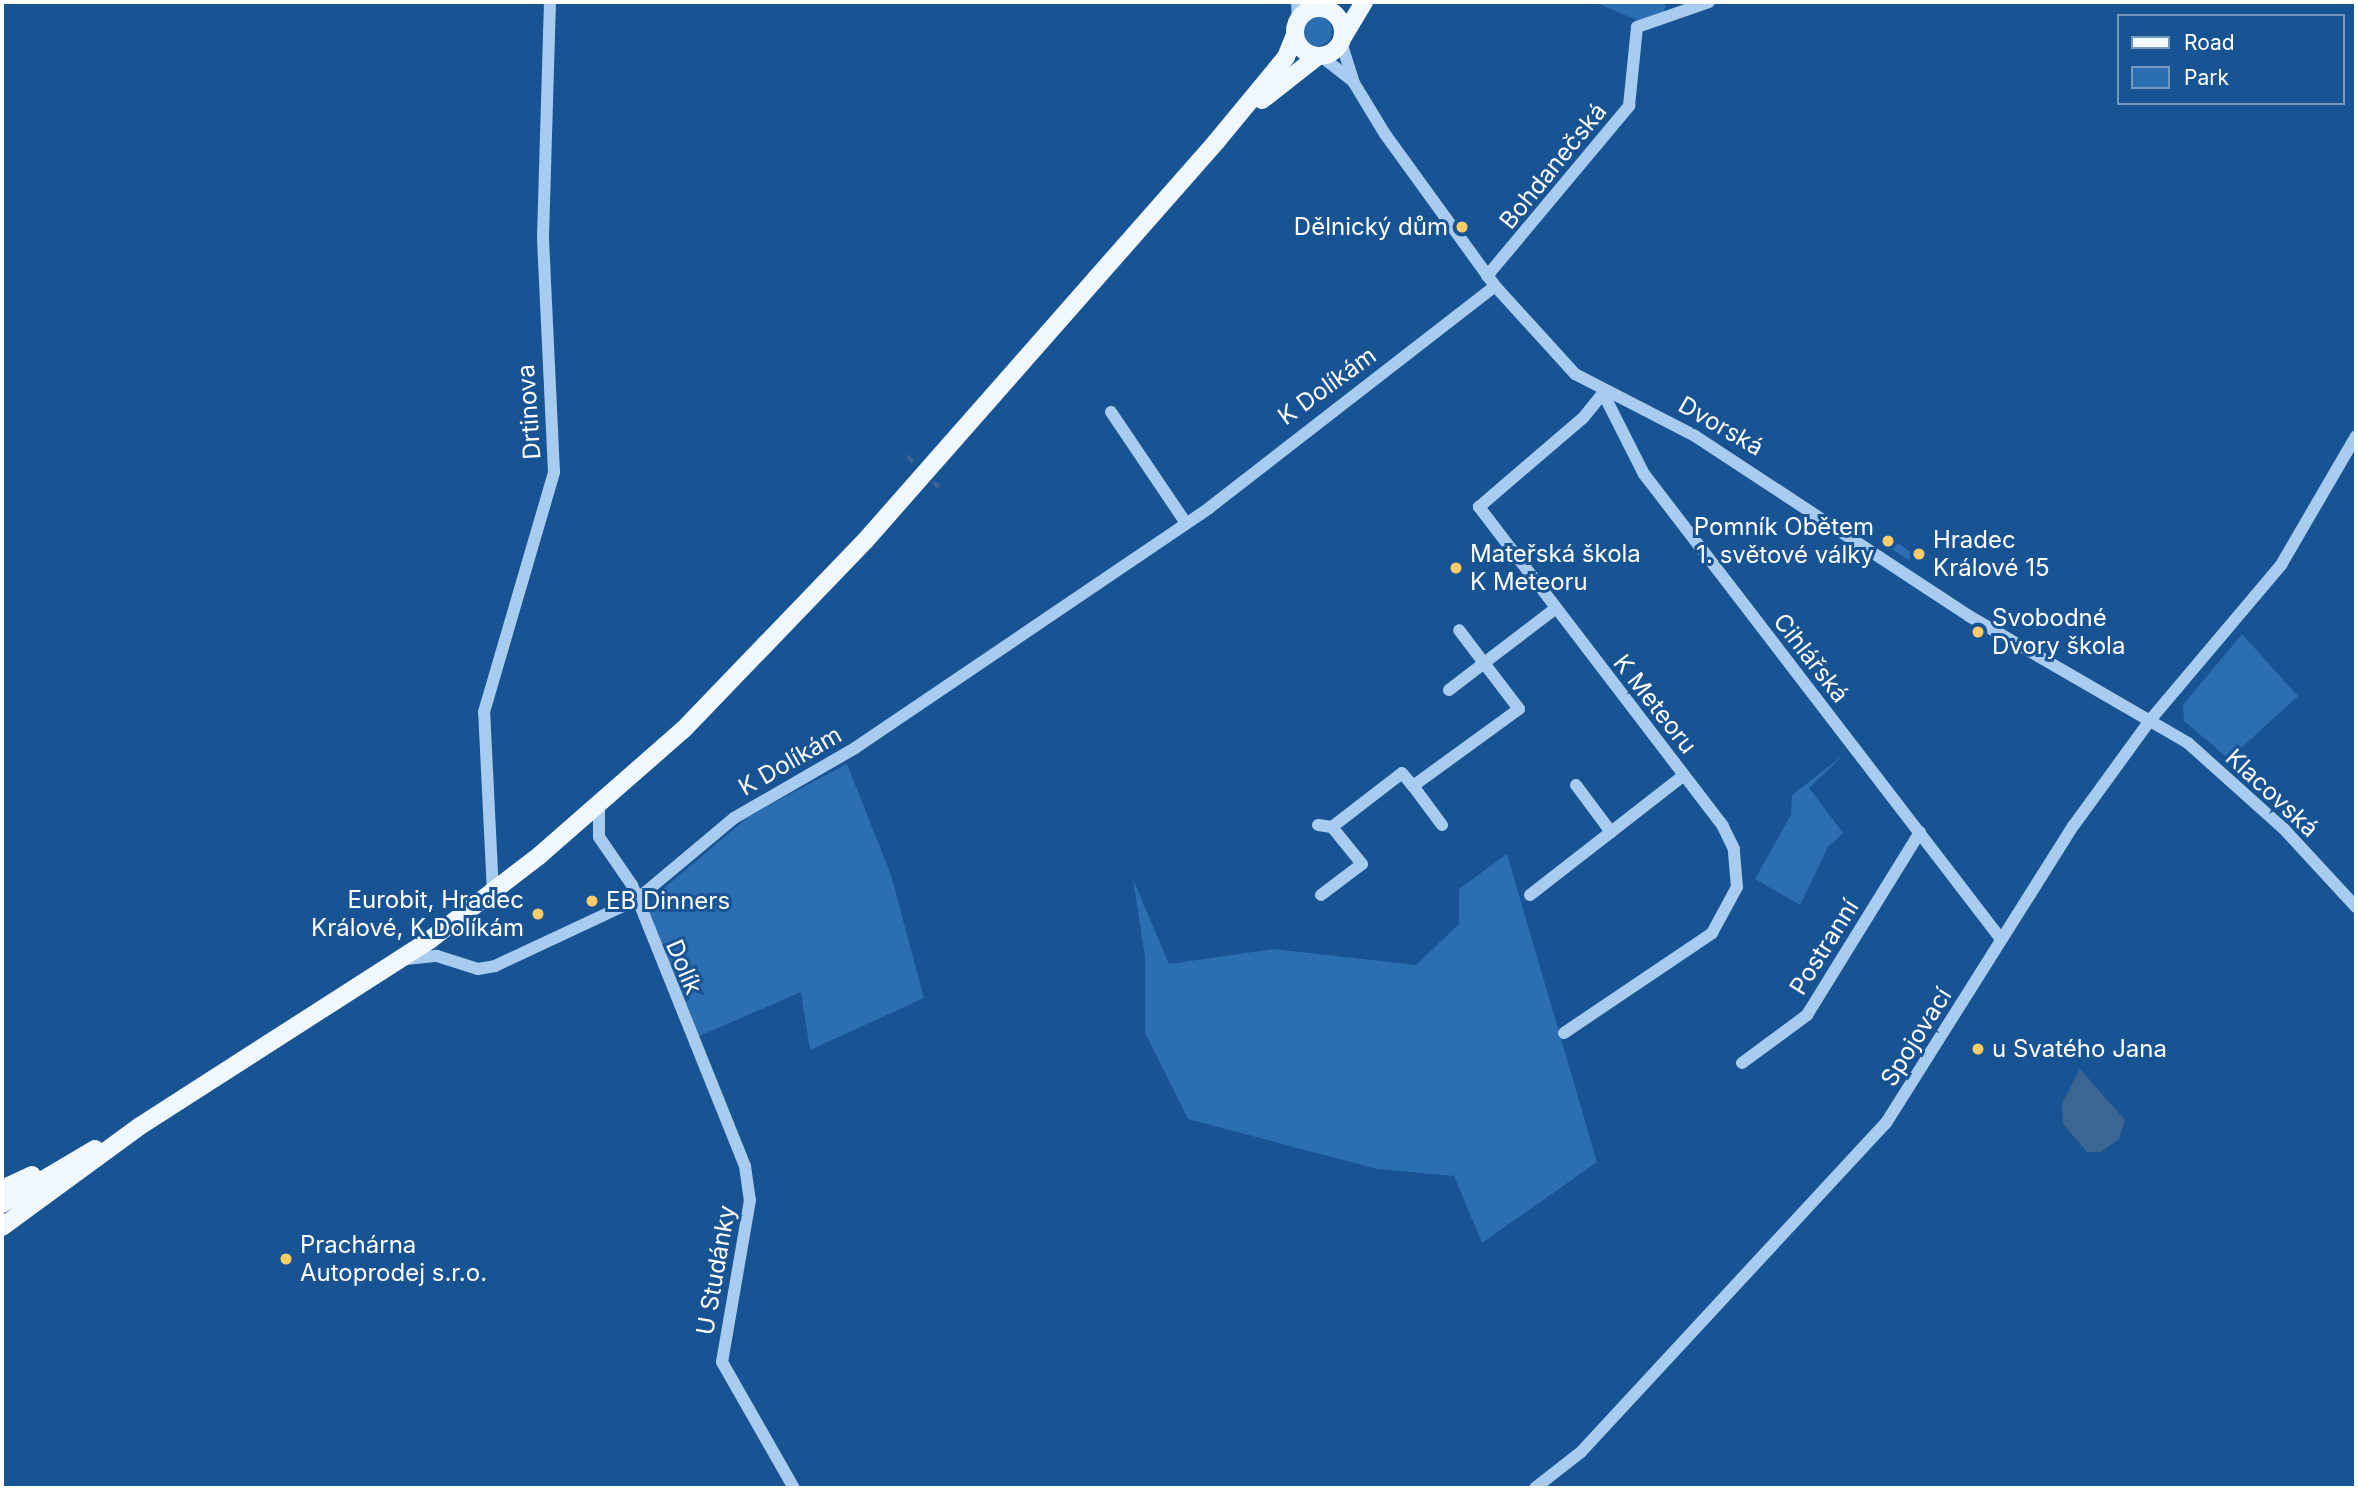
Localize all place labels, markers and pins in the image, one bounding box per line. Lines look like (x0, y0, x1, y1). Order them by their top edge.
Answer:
place label: Dělnický dům (1294, 213, 1448, 241)
marker: Dělnický dům (1454, 219, 1470, 235)
place label: Pomník Obětem 1. světové války (1694, 513, 1874, 569)
place label: Hradec Králové 15 (1933, 526, 2049, 582)
marker: Pomník Obětem 1. světové války (1880, 533, 1896, 549)
place label: Mateřská škola K Meteoru (1470, 540, 1641, 596)
marker: Hradec Králové 15 (1911, 546, 1927, 562)
marker: Mateřská škola K Meteoru (1448, 560, 1464, 576)
place label: Svobodné Dvory škola (1992, 604, 2125, 660)
marker: Svobodné Dvory škola (1970, 624, 1986, 640)
place label: Eurobit, Hradec Králové, K Dolíkám (311, 886, 524, 942)
place label: EB Dinners (606, 887, 730, 915)
marker: EB Dinners (584, 893, 600, 909)
marker: Eurobit, Hradec Králové, K Dolíkám (530, 906, 546, 922)
place label: u Svatého Jana (1992, 1035, 2167, 1063)
marker: u Svatého Jana (1970, 1041, 1986, 1057)
place label: Prachárna Autoprodej s.r.o. (300, 1231, 487, 1287)
marker: Prachárna Autoprodej s.r.o. (278, 1251, 294, 1267)

